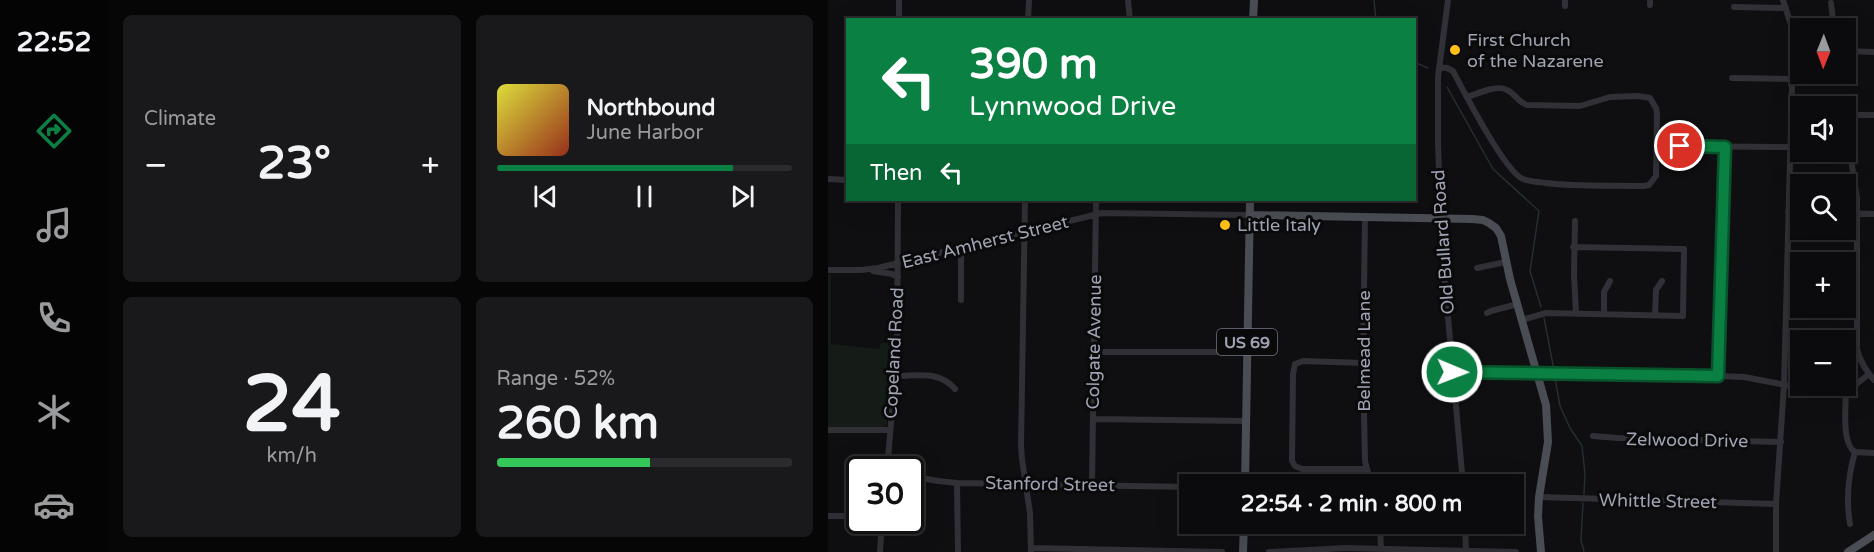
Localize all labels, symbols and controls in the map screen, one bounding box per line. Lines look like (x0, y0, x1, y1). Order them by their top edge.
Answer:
north arrow (1790, 18, 1856, 84)
map controls (1790, 18, 1856, 396)
text: 22:52 (17, 26, 91, 59)
place label: First Church of the Nazarene (1467, 29, 1604, 72)
text: 390 m (969, 39, 1098, 90)
icon: left (870, 42, 948, 120)
marker: First Church of the Nazarene (1448, 43, 1462, 57)
text: Lynnwood Drive (969, 90, 1176, 123)
text: Northbound (587, 95, 715, 121)
button: sound (1790, 96, 1856, 162)
text: Climate (144, 107, 216, 131)
icon: directions (33, 110, 75, 152)
pin (1654, 120, 1705, 171)
text: June Harbor (587, 121, 703, 145)
icon: arrive (1663, 129, 1696, 162)
text: 23° (257, 137, 331, 191)
text: − (144, 146, 168, 185)
text: + (421, 146, 439, 185)
icon: left (935, 156, 968, 189)
text: Then (870, 160, 923, 186)
street label: Old Bullard Road (1427, 169, 1459, 315)
button: search (1790, 174, 1856, 240)
icon: previous (529, 180, 562, 213)
icon: pause (628, 180, 661, 213)
icon: next (726, 180, 759, 213)
icon: music (33, 204, 75, 246)
street label: East Amherst Street (899, 211, 1071, 273)
place label: Little Italy (1237, 214, 1321, 236)
marker: Little Italy (1218, 218, 1232, 232)
button: + (1790, 252, 1856, 318)
street label: Colgate Avenue (1082, 274, 1106, 410)
street label: Copeland Road (880, 287, 908, 419)
street label: Belmead Lane (1353, 290, 1375, 412)
icon: phone (33, 297, 75, 339)
road number: US 69 (1217, 329, 1277, 355)
button: − (1790, 330, 1856, 396)
position arrow (1420, 340, 1484, 404)
text: 24 (243, 358, 341, 452)
text: Range · 52% (497, 367, 615, 391)
icon: climate (33, 391, 75, 433)
text: 260 km (497, 397, 659, 451)
street label: Zelwood Drive (1626, 428, 1748, 452)
text: km/h (267, 444, 317, 468)
speed limit sign: 30 (846, 456, 924, 534)
street label: Stanford Street (985, 472, 1115, 496)
icon: car (33, 484, 75, 526)
street label: Whittle Street (1599, 489, 1717, 513)
text: 22:54 · 2 min · 800 m (1241, 491, 1462, 517)

